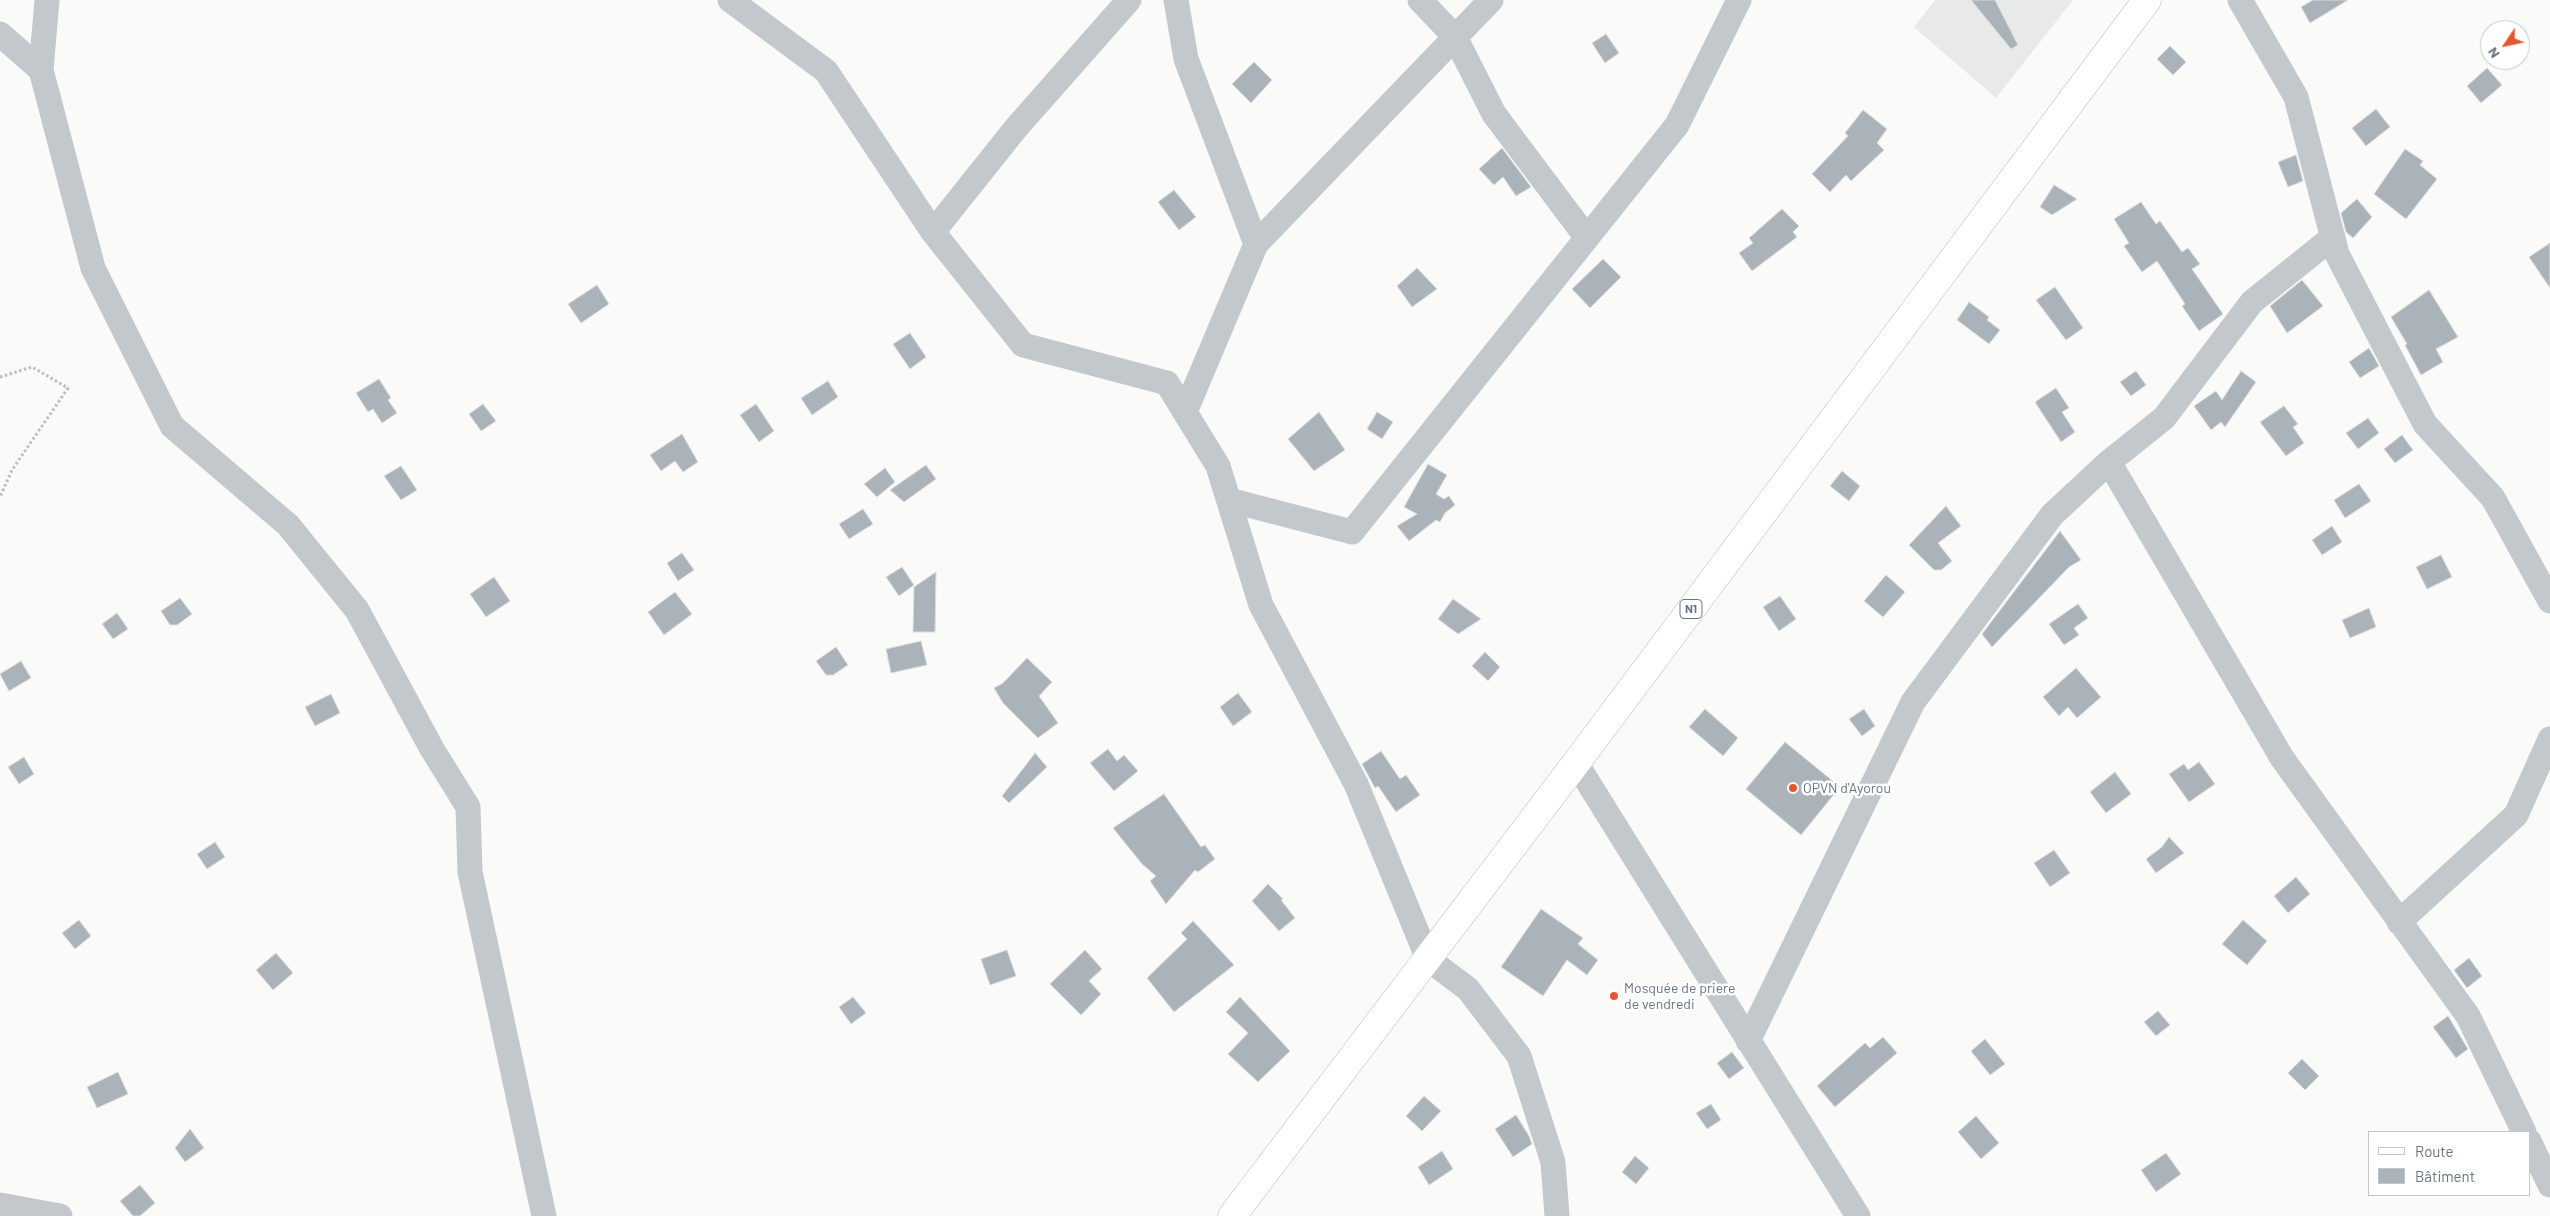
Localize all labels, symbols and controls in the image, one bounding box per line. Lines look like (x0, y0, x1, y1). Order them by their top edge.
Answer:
north arrow (2480, 20, 2530, 70)
text: N (2483, 44, 2503, 62)
road number: N1 (1680, 600, 1702, 618)
place label: OPVN d'Ayorou (1803, 780, 1891, 796)
marker: OPVN d'Ayorou (1787, 782, 1799, 794)
place label: Mosquée de priere de vendredi (1624, 980, 1736, 1012)
marker: Mosquée de priere de vendredi (1608, 990, 1620, 1002)
legend (2368, 1131, 2530, 1196)
text: Route (2415, 1142, 2454, 1160)
text: Bâtiment (2415, 1167, 2475, 1185)

